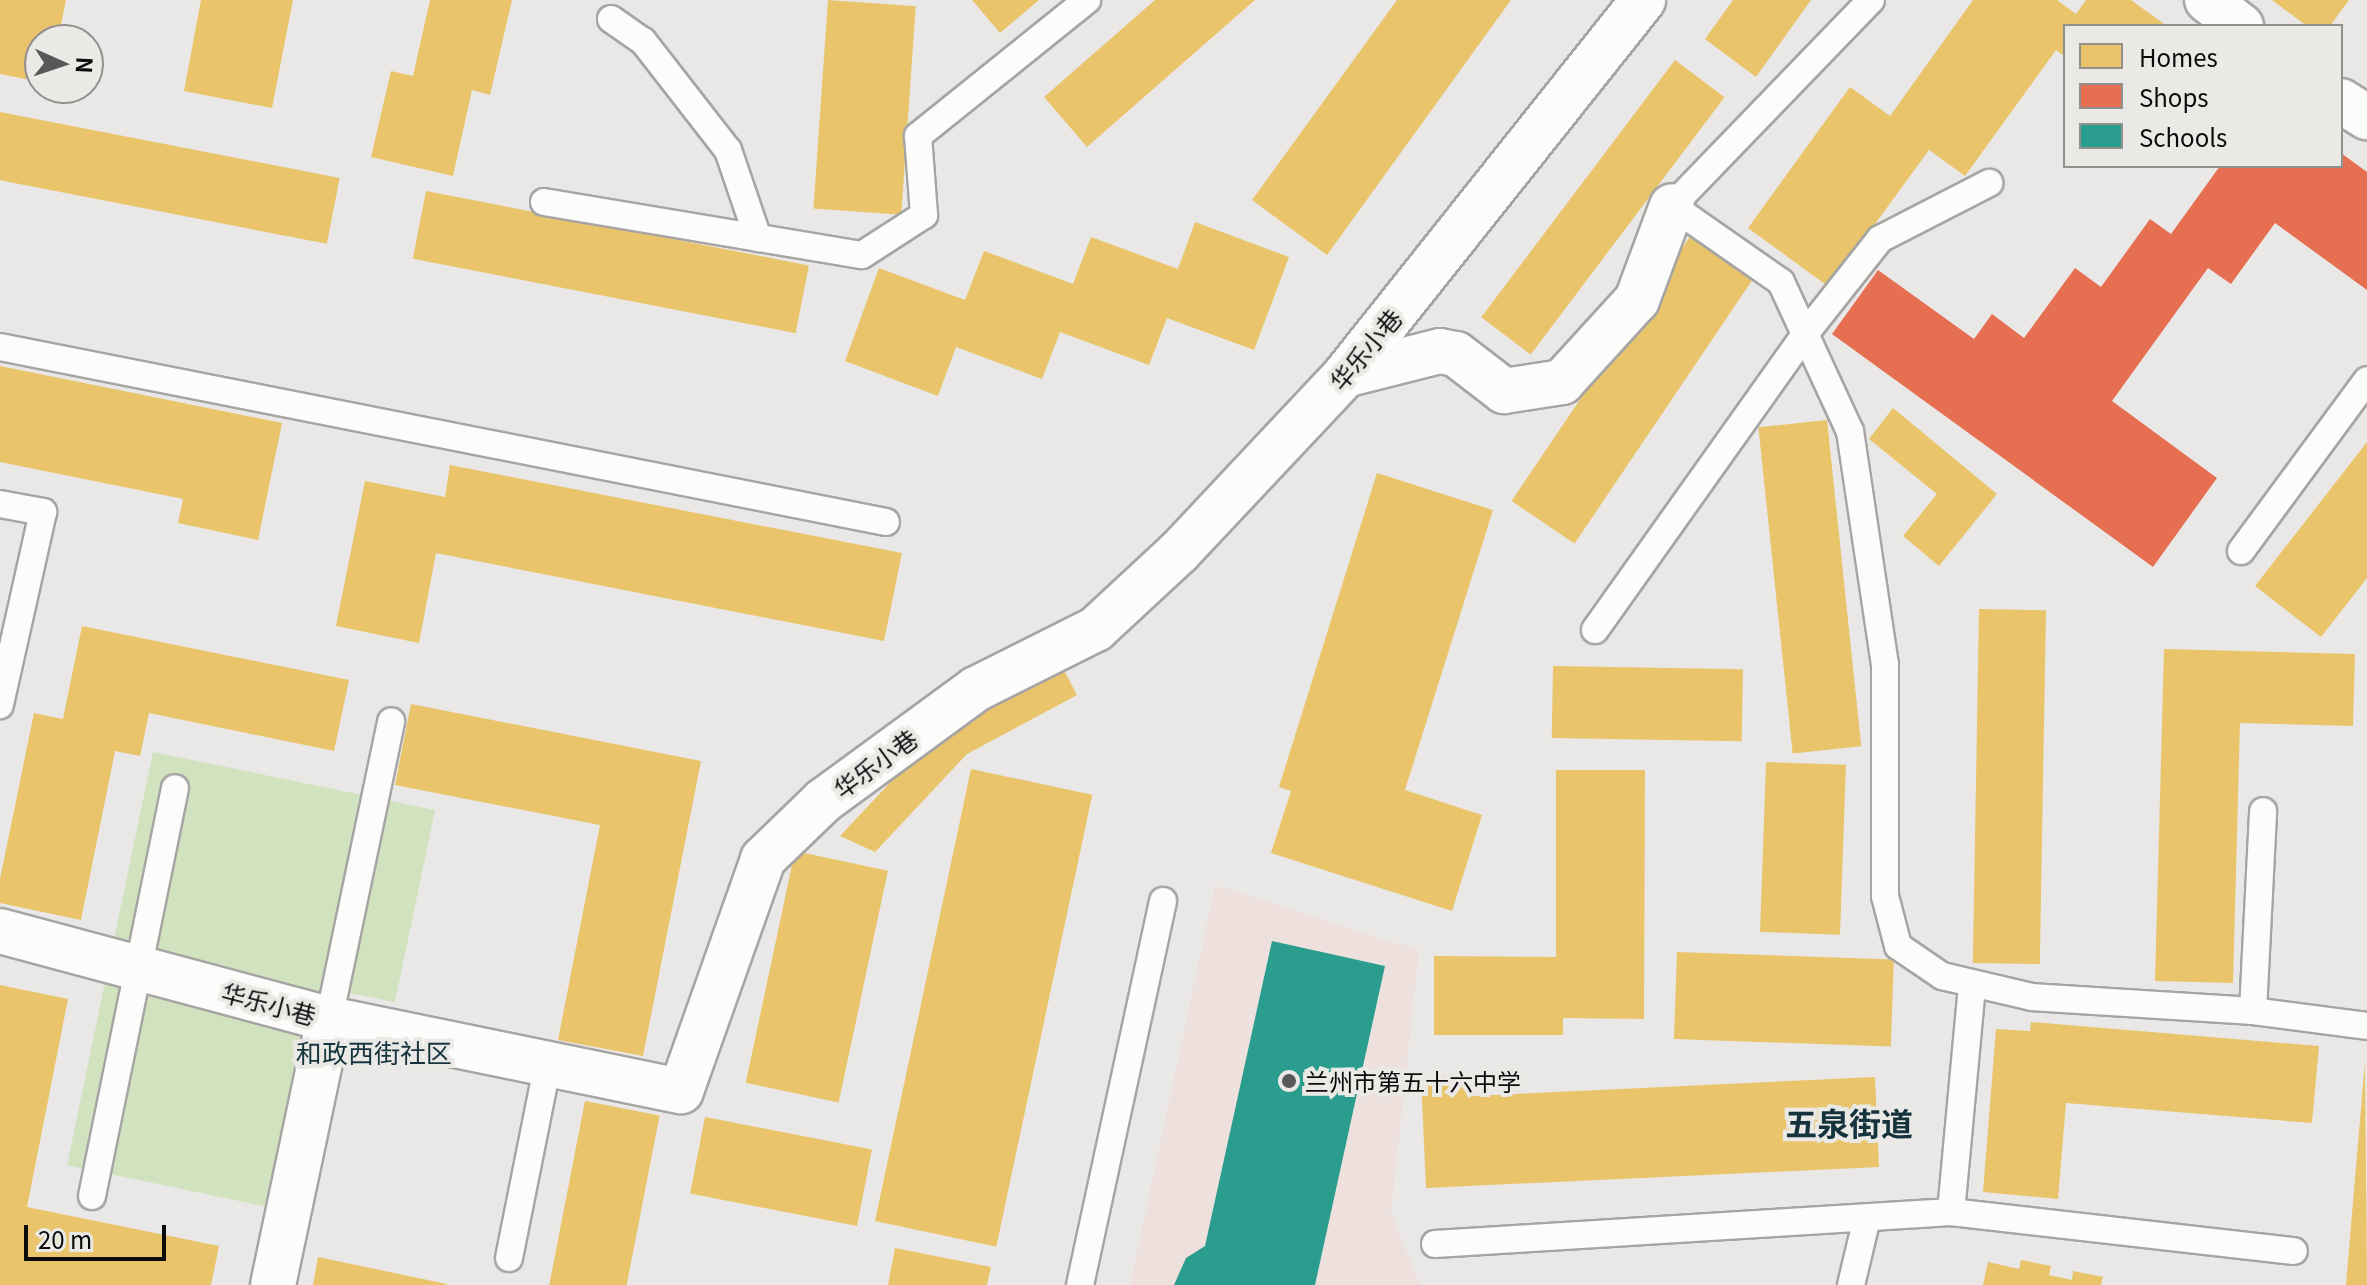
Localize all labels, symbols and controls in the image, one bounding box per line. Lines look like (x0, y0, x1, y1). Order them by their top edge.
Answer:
north arrow (24, 24, 104, 104)
legend (2063, 24, 2343, 168)
text: Homes (2139, 39, 2218, 74)
text: N (70, 56, 102, 74)
text: Shops (2139, 79, 2208, 114)
text: Schools (2139, 119, 2227, 154)
street label: 华乐小巷 (1323, 303, 1407, 395)
street label: 华乐小巷 (828, 723, 922, 803)
street label: 华乐小巷 (219, 977, 319, 1029)
district label: 和政西街社区 (296, 1036, 452, 1068)
place label: 兰州市第五十六中学 (1305, 1067, 1521, 1095)
marker: 兰州市第五十六中学 (1280, 1072, 1298, 1090)
district label: 五泉街道 (1785, 1103, 1913, 1141)
scale bar (28, 1209, 170, 1259)
text: 20 m (38, 1221, 92, 1256)

